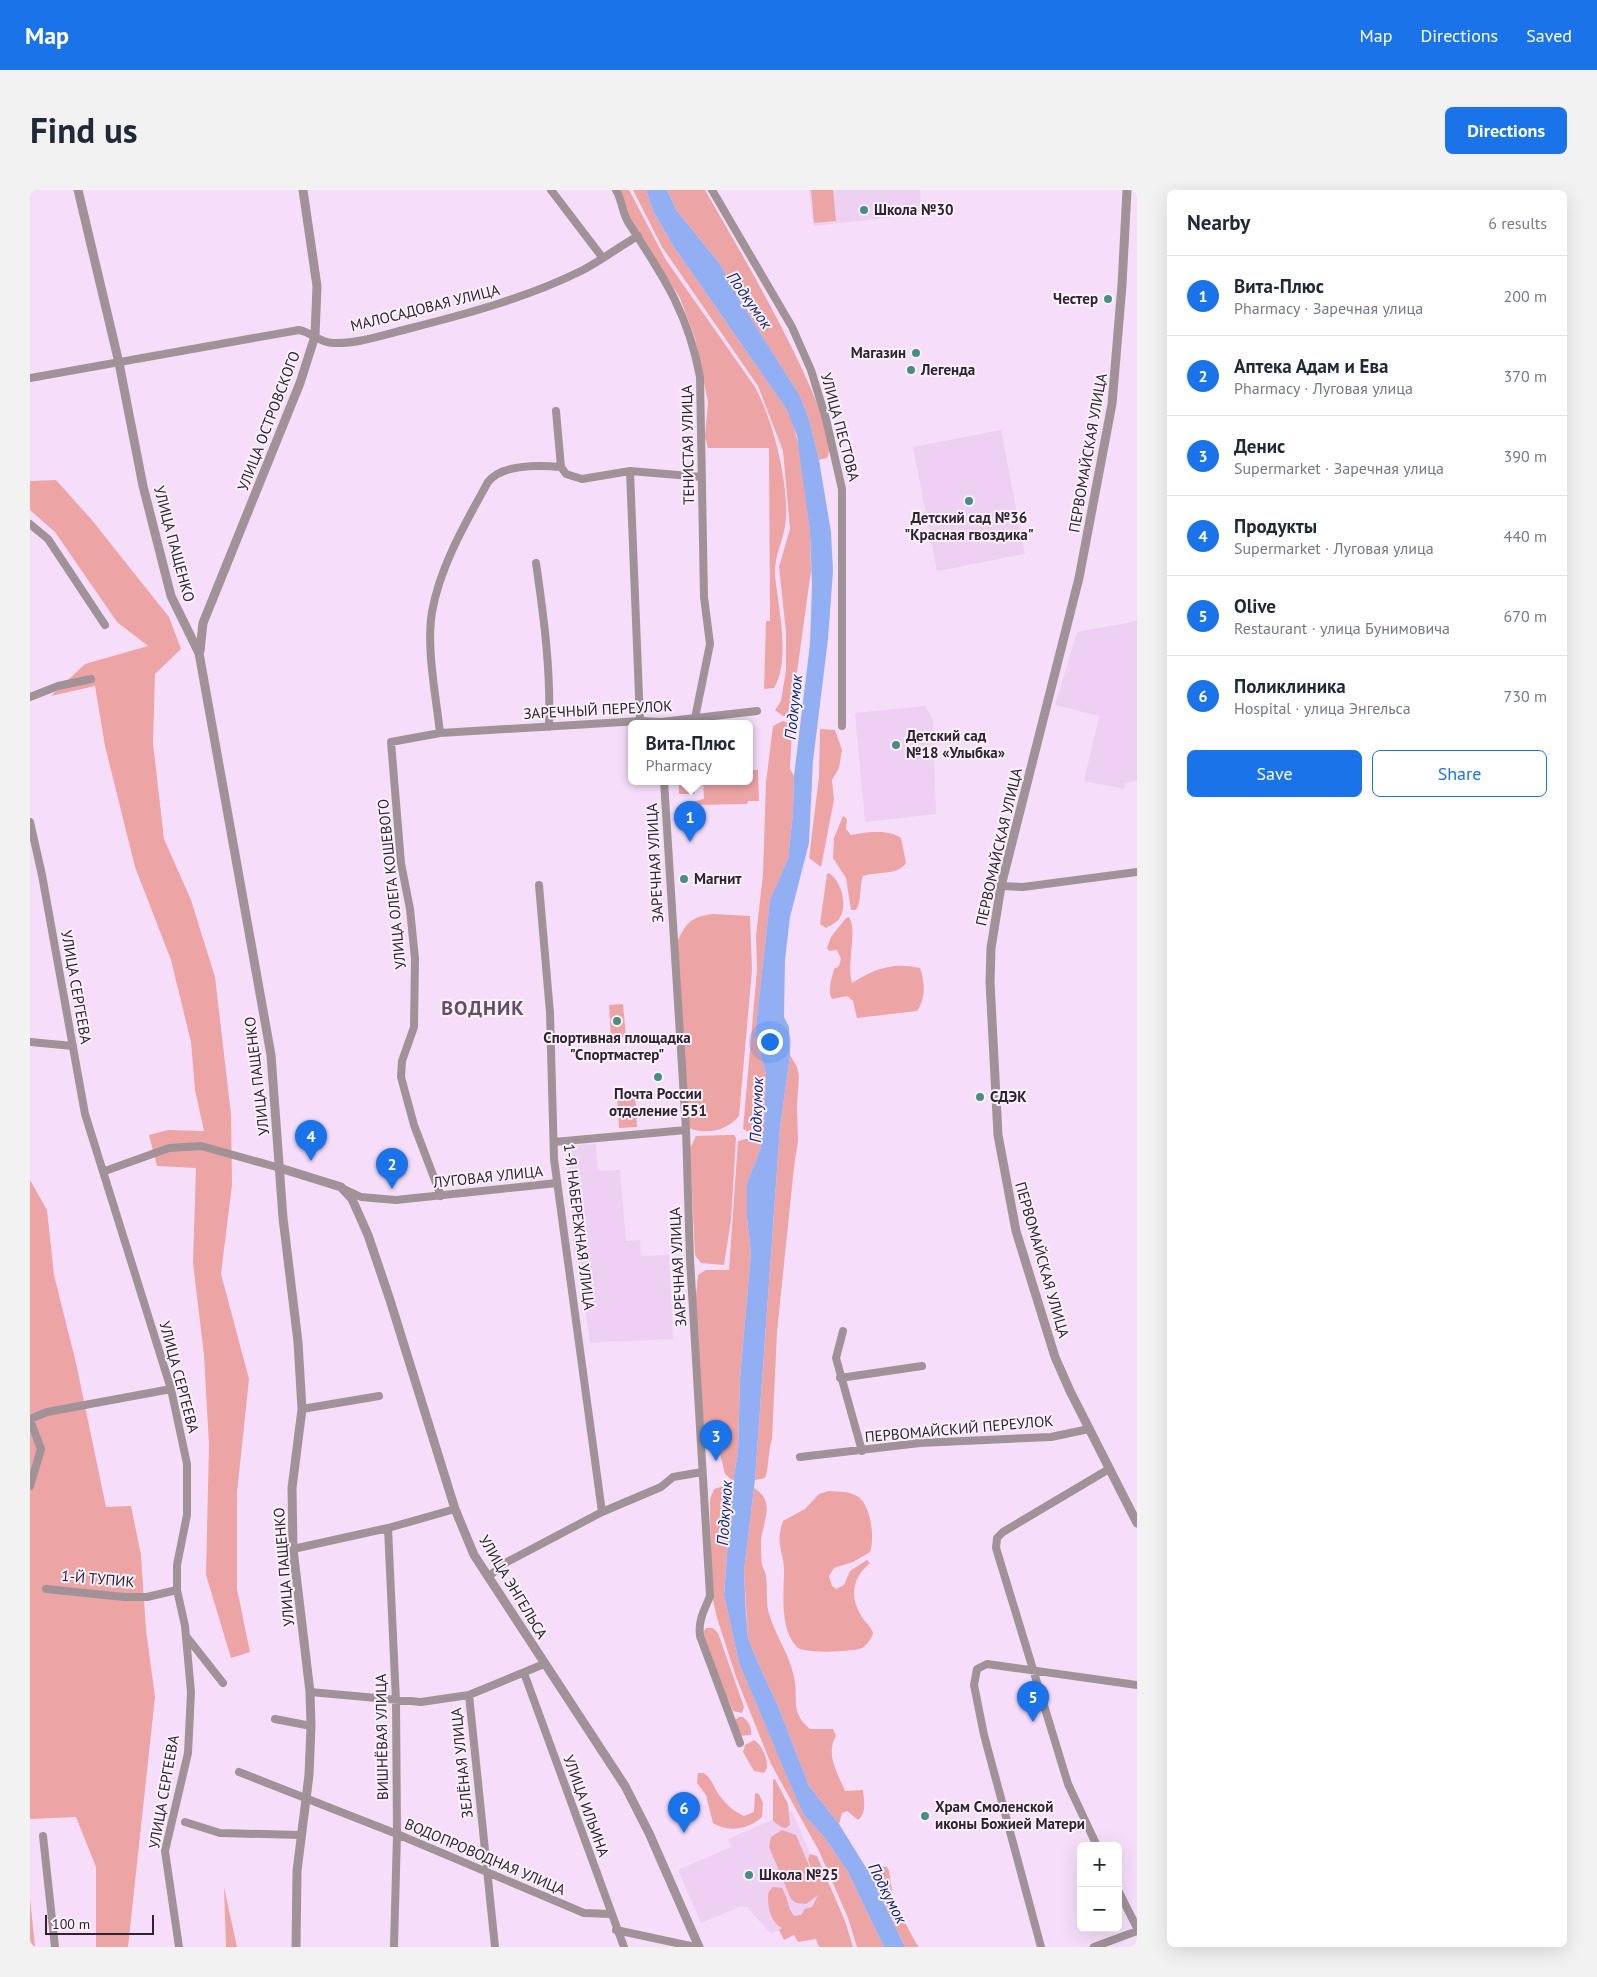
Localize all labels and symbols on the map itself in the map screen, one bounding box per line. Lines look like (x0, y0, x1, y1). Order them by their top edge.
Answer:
place label: Школа №30 (874, 200, 954, 219)
marker: Школа №30 (858, 204, 870, 216)
water label: Подкумок (723, 267, 777, 333)
street label: МАЛОСАДОВАЯ УЛИЦА (348, 280, 502, 335)
place label: Честер (1053, 289, 1098, 308)
marker: Честер (1102, 293, 1114, 305)
place label: Магазин (851, 343, 906, 362)
marker: Магазин (910, 347, 922, 359)
street label: УЛИЦА ОСТРОВСКОГО (233, 348, 304, 493)
place label: Легенда (920, 360, 975, 379)
marker: Легенда (905, 364, 917, 376)
street label: УЛИЦА ПЕСТОВА (817, 371, 864, 483)
street label: ПЕРВОМАЙСКАЯ УЛИЦА (1064, 372, 1111, 534)
street label: ТЕНИСТАЯ УЛИЦА (677, 385, 698, 505)
street label: УЛИЦА ПАЩЕНКО (150, 484, 199, 604)
marker: Детский сад №36 "Красная гвоздика" (963, 495, 975, 507)
place label: Детский сад №36 "Красная гвоздика" (904, 508, 1034, 544)
water label: Подкумок (780, 673, 806, 741)
street label: ЗАРЕЧНЫЙ ПЕРЕУЛОК (523, 696, 673, 723)
place label: Детский сад №18 «Улыбка» (906, 726, 1005, 762)
marker: Детский сад №18 «Улыбка» (890, 739, 902, 751)
street label: ПЕРВОМАЙСКАЯ УЛИЦА (971, 766, 1026, 928)
street label: УЛИЦА ОЛЕГА КОШЕВОГО (373, 798, 410, 970)
pin: 1 (674, 801, 706, 842)
street label: ЗАРЕЧНАЯ УЛИЦА (642, 802, 667, 923)
place label: Магнит (694, 869, 742, 888)
marker: Магнит (678, 873, 690, 885)
street label: УЛИЦА СЕРГЕЕВА (57, 929, 96, 1045)
district label: ВОДНИК (441, 995, 525, 1021)
marker: Спортивная площадка "Спортмастер" (611, 1015, 623, 1027)
street label: УЛИЦА ПАЩЕНКО (240, 1016, 273, 1137)
place label: Спортивная площадка "Спортмастер" (543, 1028, 691, 1064)
your location (757, 1029, 783, 1055)
marker: Почта России отделение 551 (652, 1071, 664, 1083)
water label: Подкумок (745, 1076, 767, 1143)
place label: Почта России отделение 551 (609, 1084, 707, 1120)
place label: СДЭК (990, 1087, 1027, 1106)
marker: СДЭК (974, 1091, 986, 1103)
pin: 4 (295, 1120, 327, 1161)
street label: 1-Я НАБЕРЕЖНАЯ УЛИЦА (560, 1143, 599, 1311)
pin: 2 (376, 1148, 408, 1189)
street label: ЛУГОВАЯ УЛИЦА (431, 1161, 544, 1192)
street label: ПЕРВОМАЙСКАЯ УЛИЦА (1011, 1180, 1074, 1340)
street label: ЗАРЕЧНАЯ УЛИЦА (665, 1206, 690, 1327)
street label: УЛИЦА СЕРГЕЕВА (155, 1319, 204, 1435)
street label: ПЕРВОМАЙСКИЙ ПЕРЕУЛОК (864, 1411, 1054, 1446)
pin: 3 (700, 1420, 732, 1461)
water label: Подкумок (712, 1479, 736, 1546)
street label: УЛИЦА ПАЩЕНКО (269, 1507, 298, 1627)
street label: УЛИЦА ЭНГЕЛЬСА (475, 1531, 552, 1642)
street label: 1-Й ТУПИК (61, 1566, 135, 1591)
street label: ВИШНЁВАЯ УЛИЦА (371, 1673, 392, 1800)
pin: 5 (1017, 1681, 1049, 1722)
street label: ЗЕЛЁНАЯ УЛИЦА (446, 1707, 477, 1819)
street label: УЛИЦА СЕРГЕЕВА (144, 1733, 183, 1850)
street label: УЛИЦА ИЛЬИНА (559, 1752, 614, 1859)
pin: 6 (668, 1792, 700, 1833)
place label: Храм Смоленской иконы Божией Матери (935, 1797, 1085, 1833)
marker: Храм Смоленской иконы Божией Матери (919, 1810, 931, 1822)
street label: ВОДОПРОВОДНАЯ УЛИЦА (402, 1814, 569, 1899)
water label: Подкумок (864, 1859, 912, 1927)
place label: Школа №25 (759, 1865, 839, 1884)
marker: Школа №25 (743, 1869, 755, 1881)
scale bar (45, 1912, 154, 1935)

